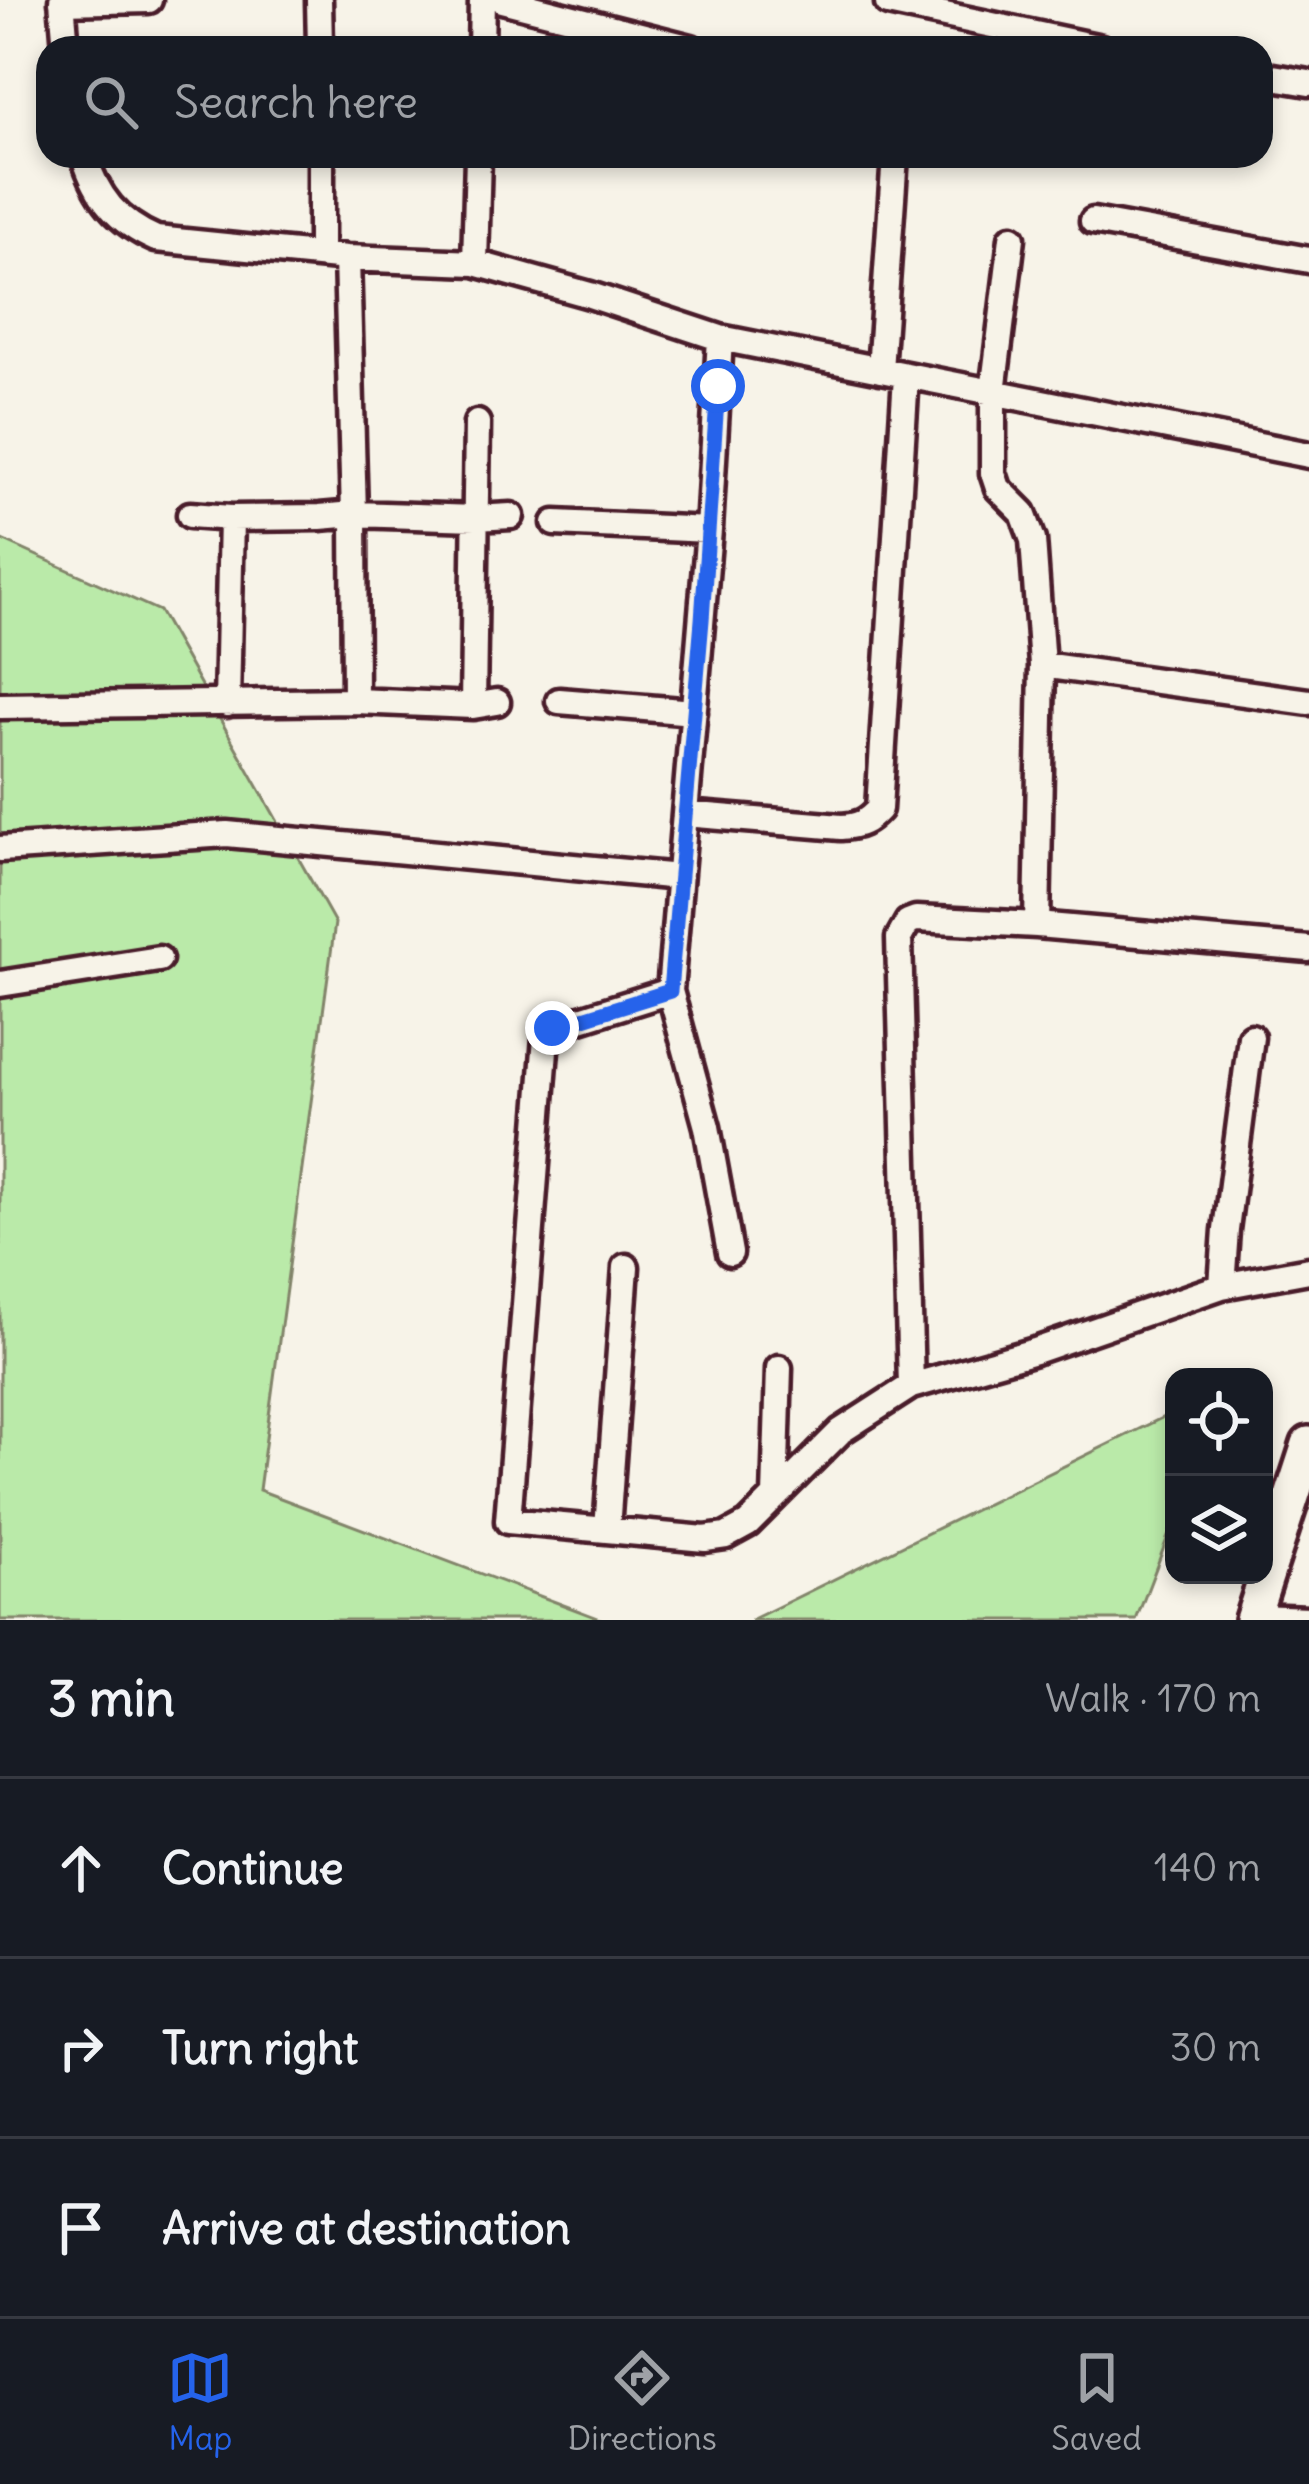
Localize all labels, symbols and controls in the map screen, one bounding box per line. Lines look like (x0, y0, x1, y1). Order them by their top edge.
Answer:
search box (36, 36, 1273, 168)
icon: search (78, 69, 144, 135)
text: Search here (174, 74, 418, 130)
route start (691, 359, 745, 413)
route end (525, 1001, 579, 1055)
map controls (1165, 1368, 1273, 1584)
button: locate (1165, 1368, 1273, 1476)
button: layers (1165, 1476, 1273, 1584)
text: 3 min (48, 1666, 175, 1730)
text: Walk · 170 m (1045, 1674, 1261, 1723)
icon: ahead (48, 1835, 114, 1901)
text: Continue (162, 1840, 344, 1896)
text: 140 m (1154, 1843, 1261, 1892)
icon: right (48, 2015, 114, 2081)
text: Turn right (162, 2020, 358, 2076)
text: 30 m (1170, 2023, 1261, 2072)
icon: arrive (48, 2195, 114, 2261)
text: Arrive at destination (162, 2200, 571, 2256)
tab: Map (167, 2345, 233, 2459)
tab: Directions (568, 2345, 717, 2459)
tab: Saved (1051, 2345, 1142, 2459)

